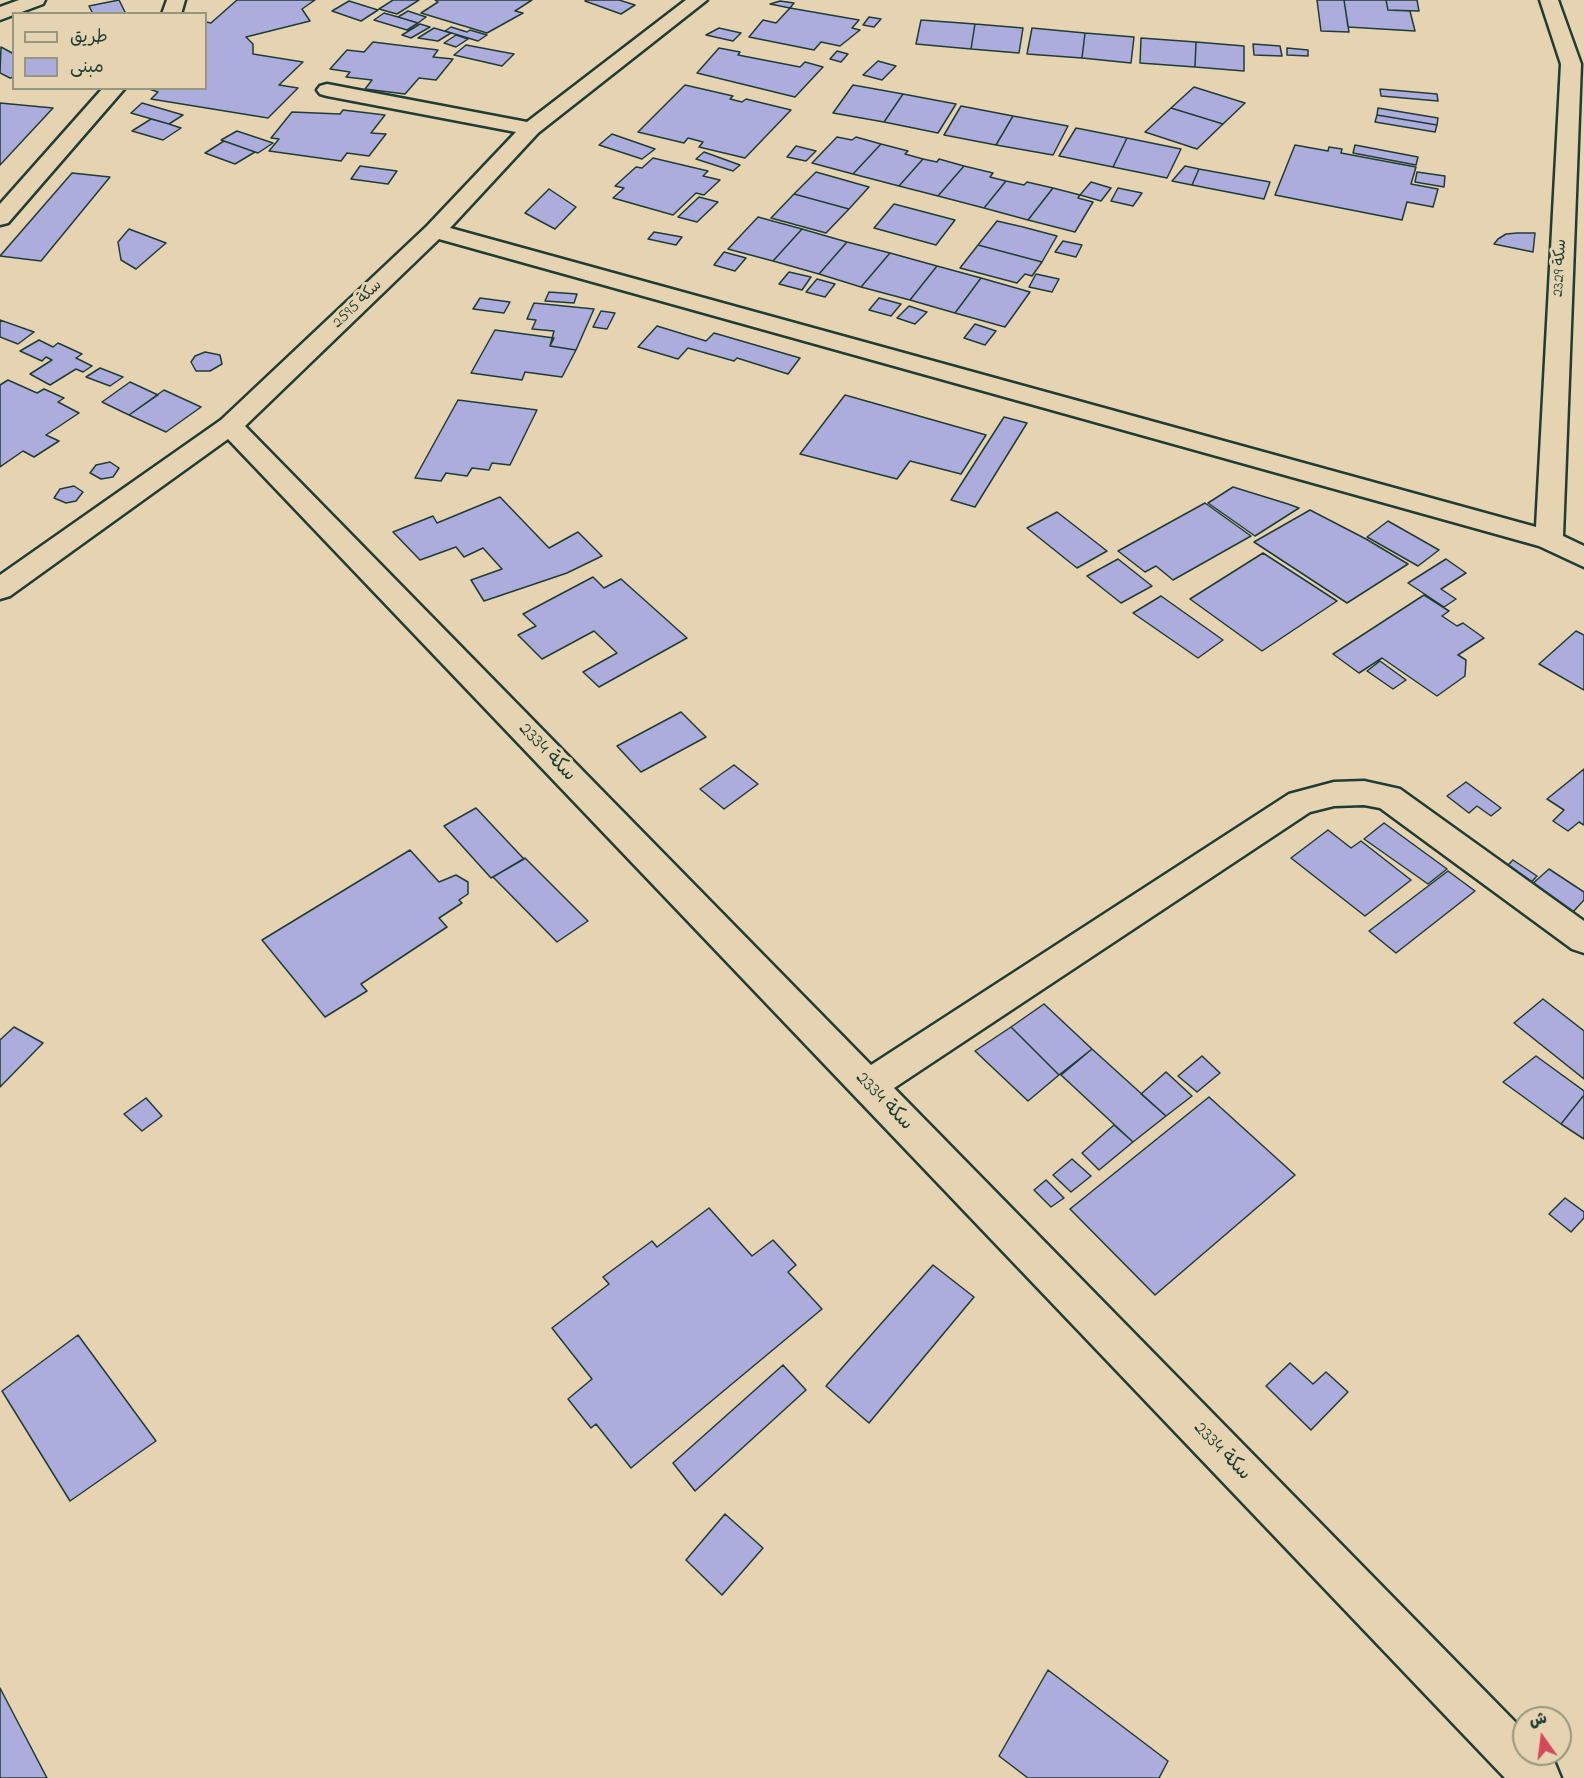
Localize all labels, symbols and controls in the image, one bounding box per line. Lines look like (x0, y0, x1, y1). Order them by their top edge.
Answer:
legend (12, 12, 207, 90)
text: طريق (70, 25, 108, 51)
text: مبنى (70, 55, 104, 81)
street label: سكة 2329 (1550, 239, 1572, 297)
street label: سكة 2595 (329, 277, 387, 333)
street label: سكة 2334 (512, 718, 580, 788)
street label: سكة 2334 (849, 1067, 917, 1137)
street label: سكة 2334 (1187, 1417, 1255, 1487)
north arrow (1512, 1706, 1572, 1766)
text: ش (1527, 1707, 1550, 1734)

